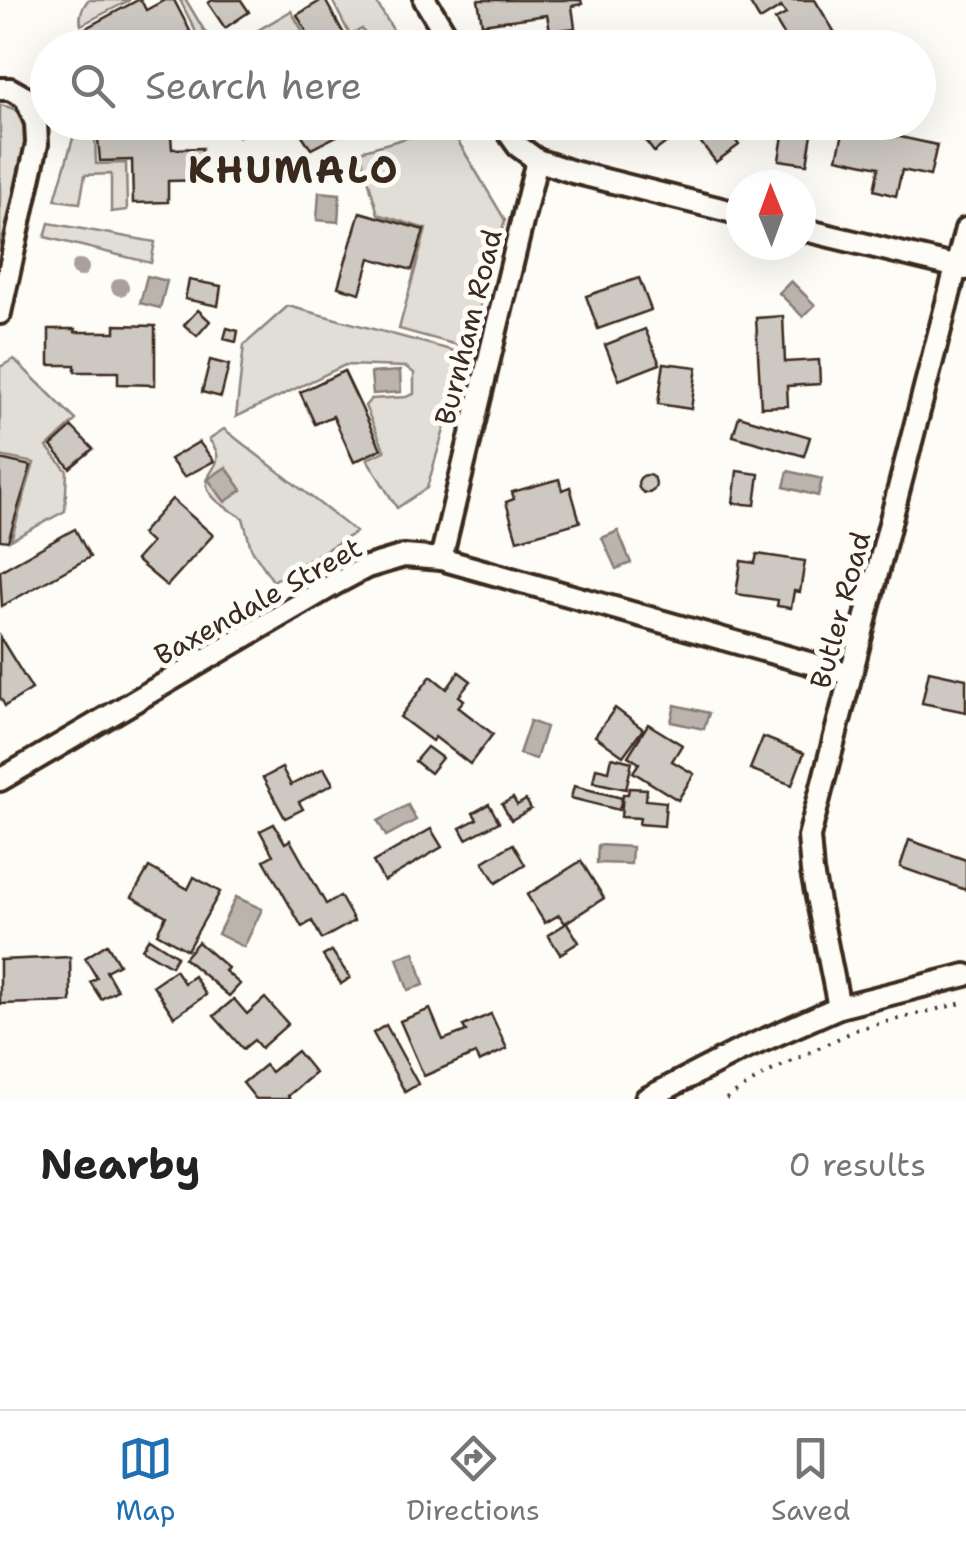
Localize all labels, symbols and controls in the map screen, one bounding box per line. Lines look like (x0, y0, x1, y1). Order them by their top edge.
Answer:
search box (30, 30, 936, 140)
icon: search (65, 58, 120, 113)
text: Search here (145, 60, 362, 111)
district label: KHUMALO (188, 144, 400, 195)
north arrow (726, 170, 816, 260)
street label: Burnham Road (425, 225, 511, 429)
street label: Butler Road (801, 527, 879, 693)
street label: Baxendale Street (147, 528, 369, 674)
text: Nearby (40, 1136, 200, 1192)
text: 0 results (789, 1143, 926, 1186)
tab: Map (116, 1431, 175, 1529)
tab: Directions (406, 1431, 540, 1529)
tab: Saved (771, 1431, 850, 1529)

